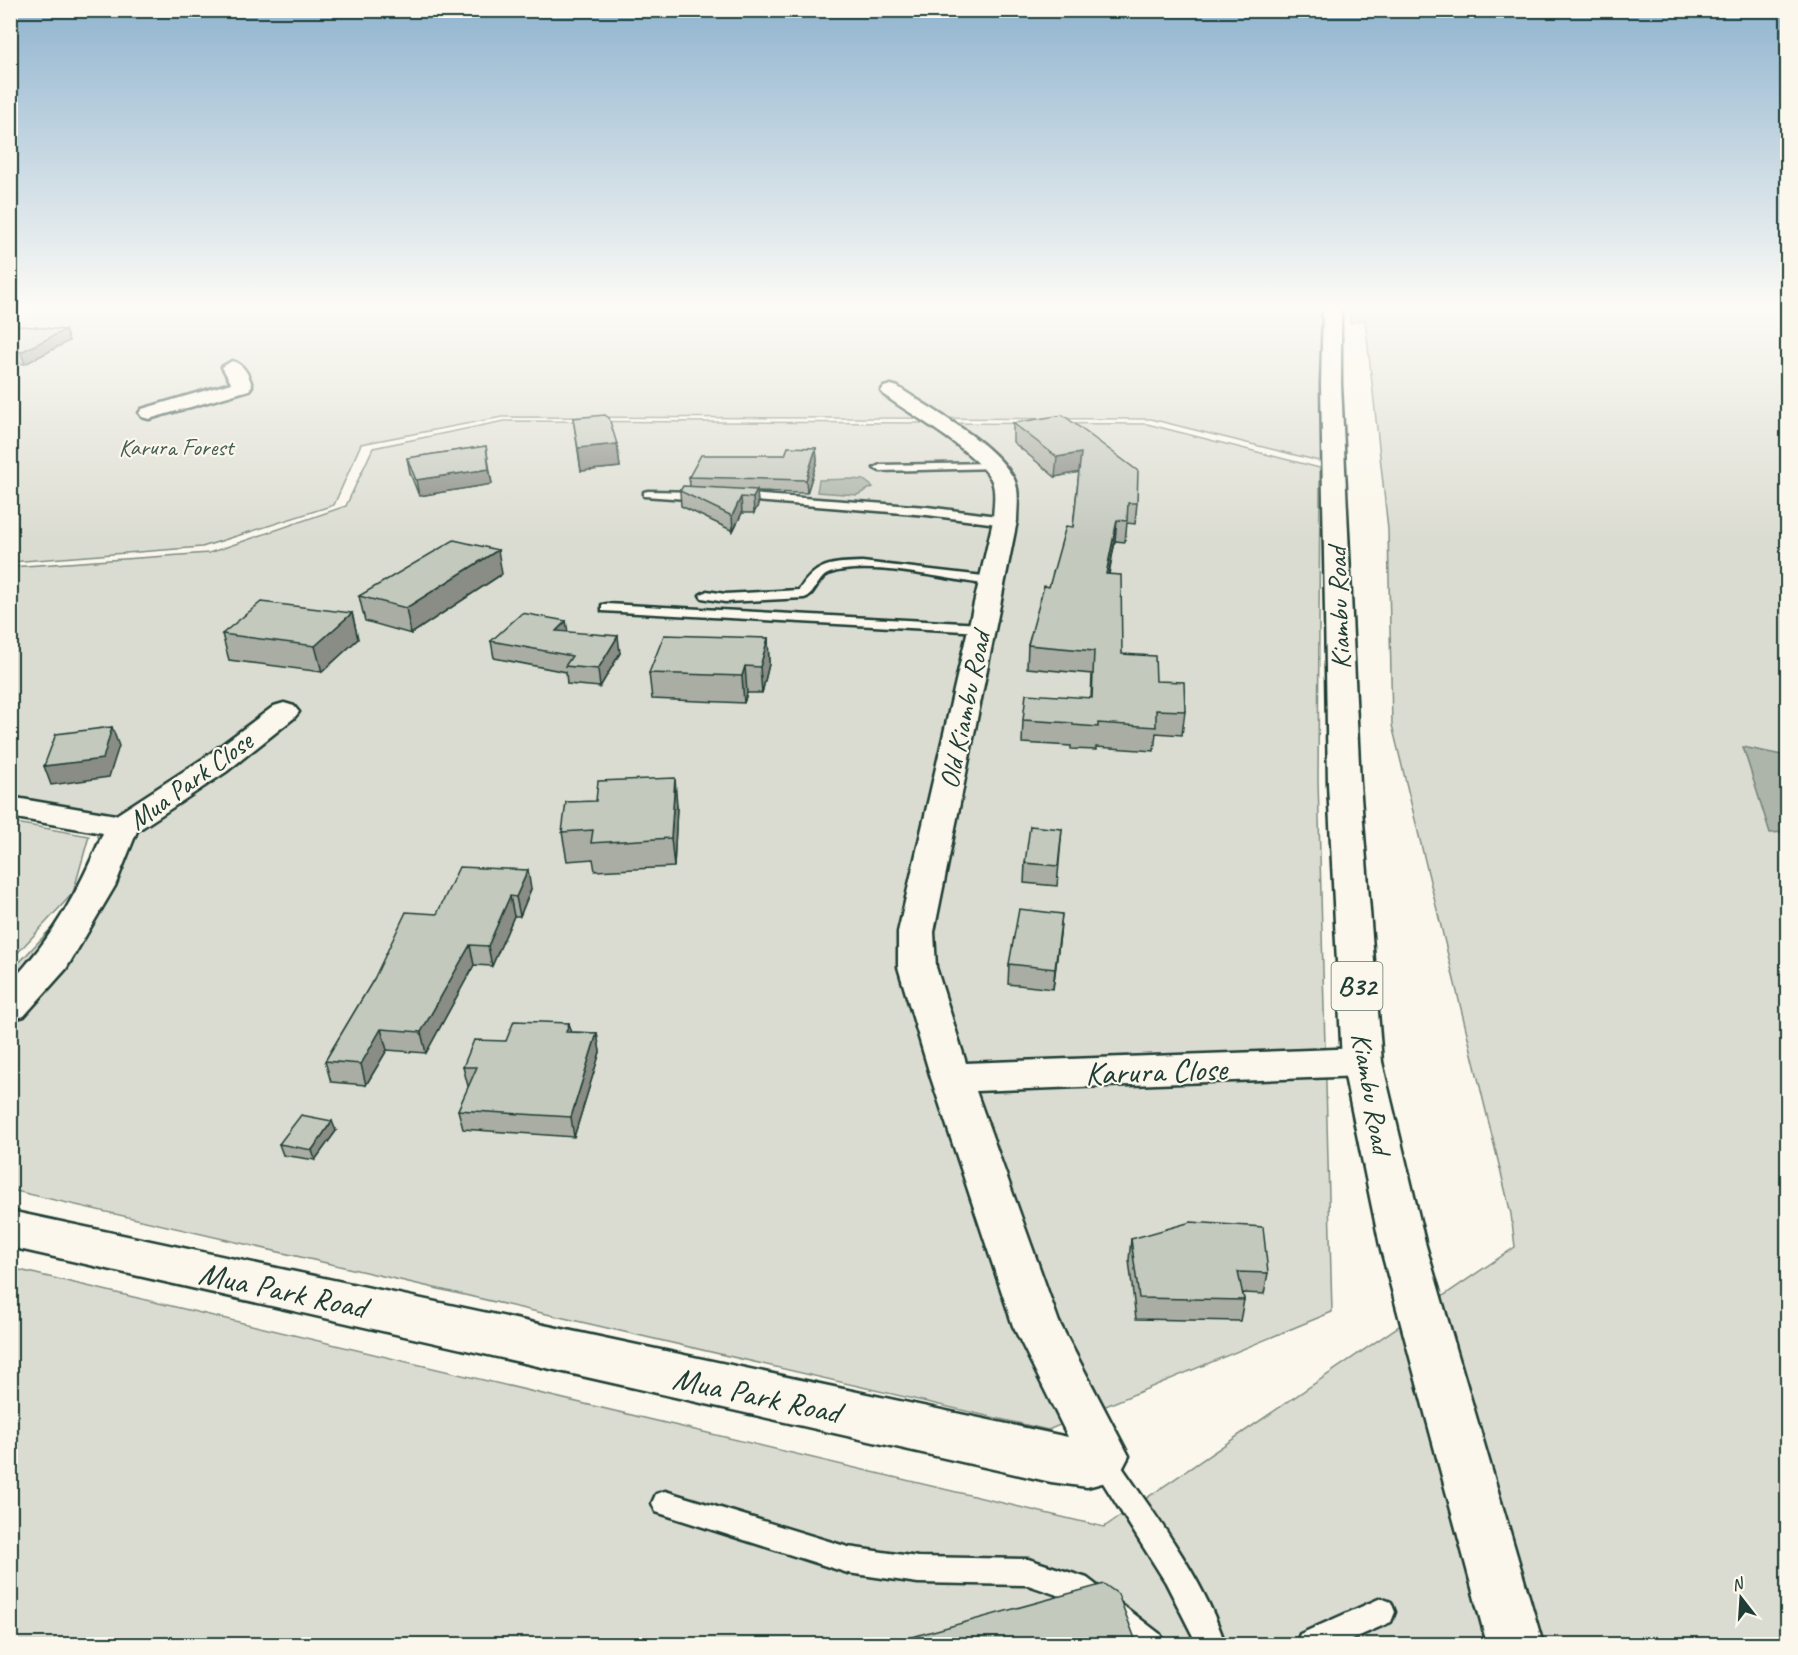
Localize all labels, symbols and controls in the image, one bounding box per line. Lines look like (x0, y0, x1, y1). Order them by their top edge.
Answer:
park label: Karura Forest (119, 432, 235, 462)
street label: Kiambu Road (1319, 542, 1358, 670)
street label: Old Kiambu Road (931, 625, 999, 792)
street label: Mua Park Close (121, 722, 261, 837)
road number: B32 (1332, 962, 1382, 1010)
street label: Kiambu Road (1344, 1030, 1400, 1160)
street label: Karura Close (1084, 1047, 1230, 1094)
street label: Mua Park Road (195, 1252, 375, 1329)
street label: Mua Park Road (669, 1357, 849, 1434)
north arrow (1711, 1568, 1771, 1628)
text: N (1729, 1573, 1748, 1596)

